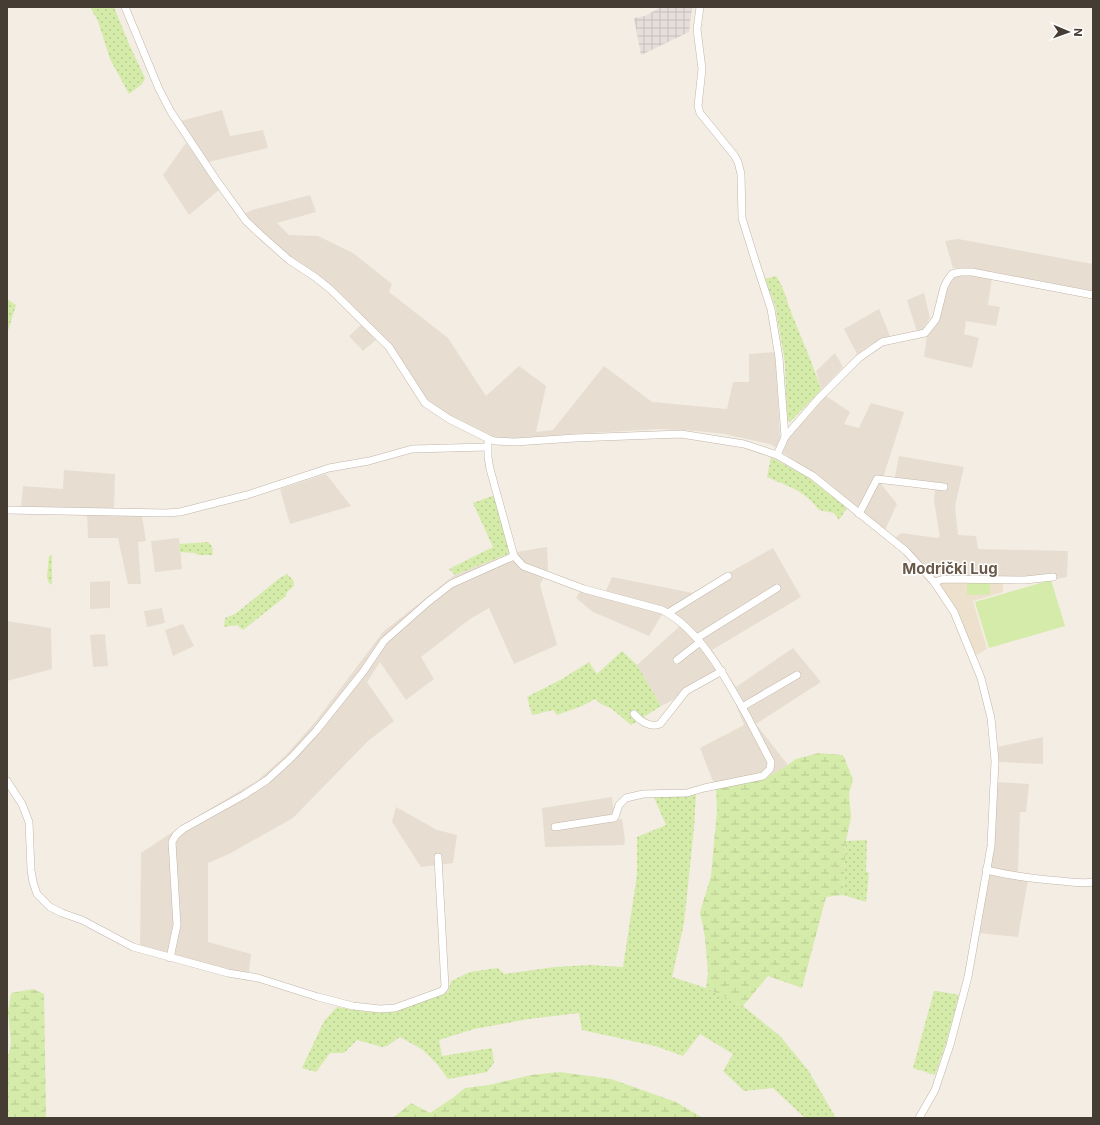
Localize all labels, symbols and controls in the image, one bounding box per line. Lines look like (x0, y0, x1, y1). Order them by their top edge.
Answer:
north arrow (1048, 12, 1088, 52)
text: N (1071, 28, 1085, 37)
district label: Modrički Lug (902, 559, 998, 578)

